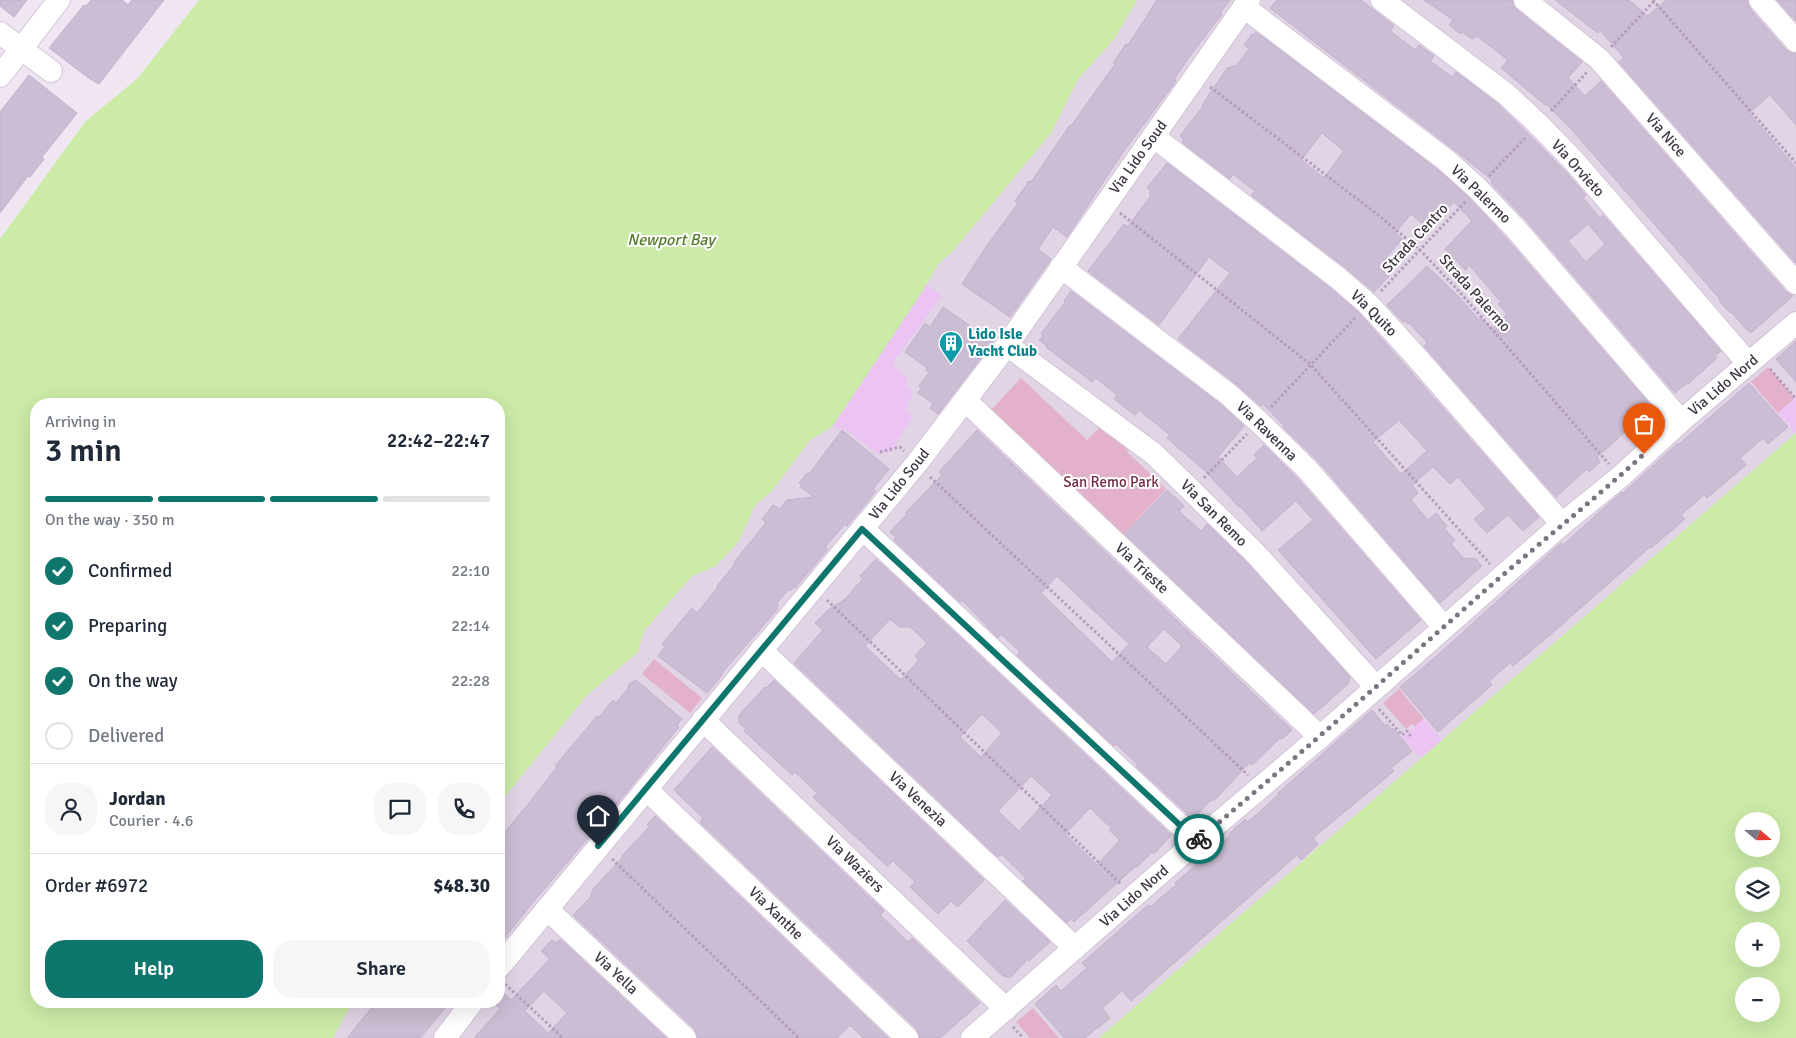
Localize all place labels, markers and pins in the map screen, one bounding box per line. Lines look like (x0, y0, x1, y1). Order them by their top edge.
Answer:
place label: Lido Isle Yacht Club (967, 325, 1037, 360)
building icon: Lido Isle Yacht Club (938, 330, 964, 364)
pin (1623, 403, 1665, 454)
pin (577, 795, 619, 846)

